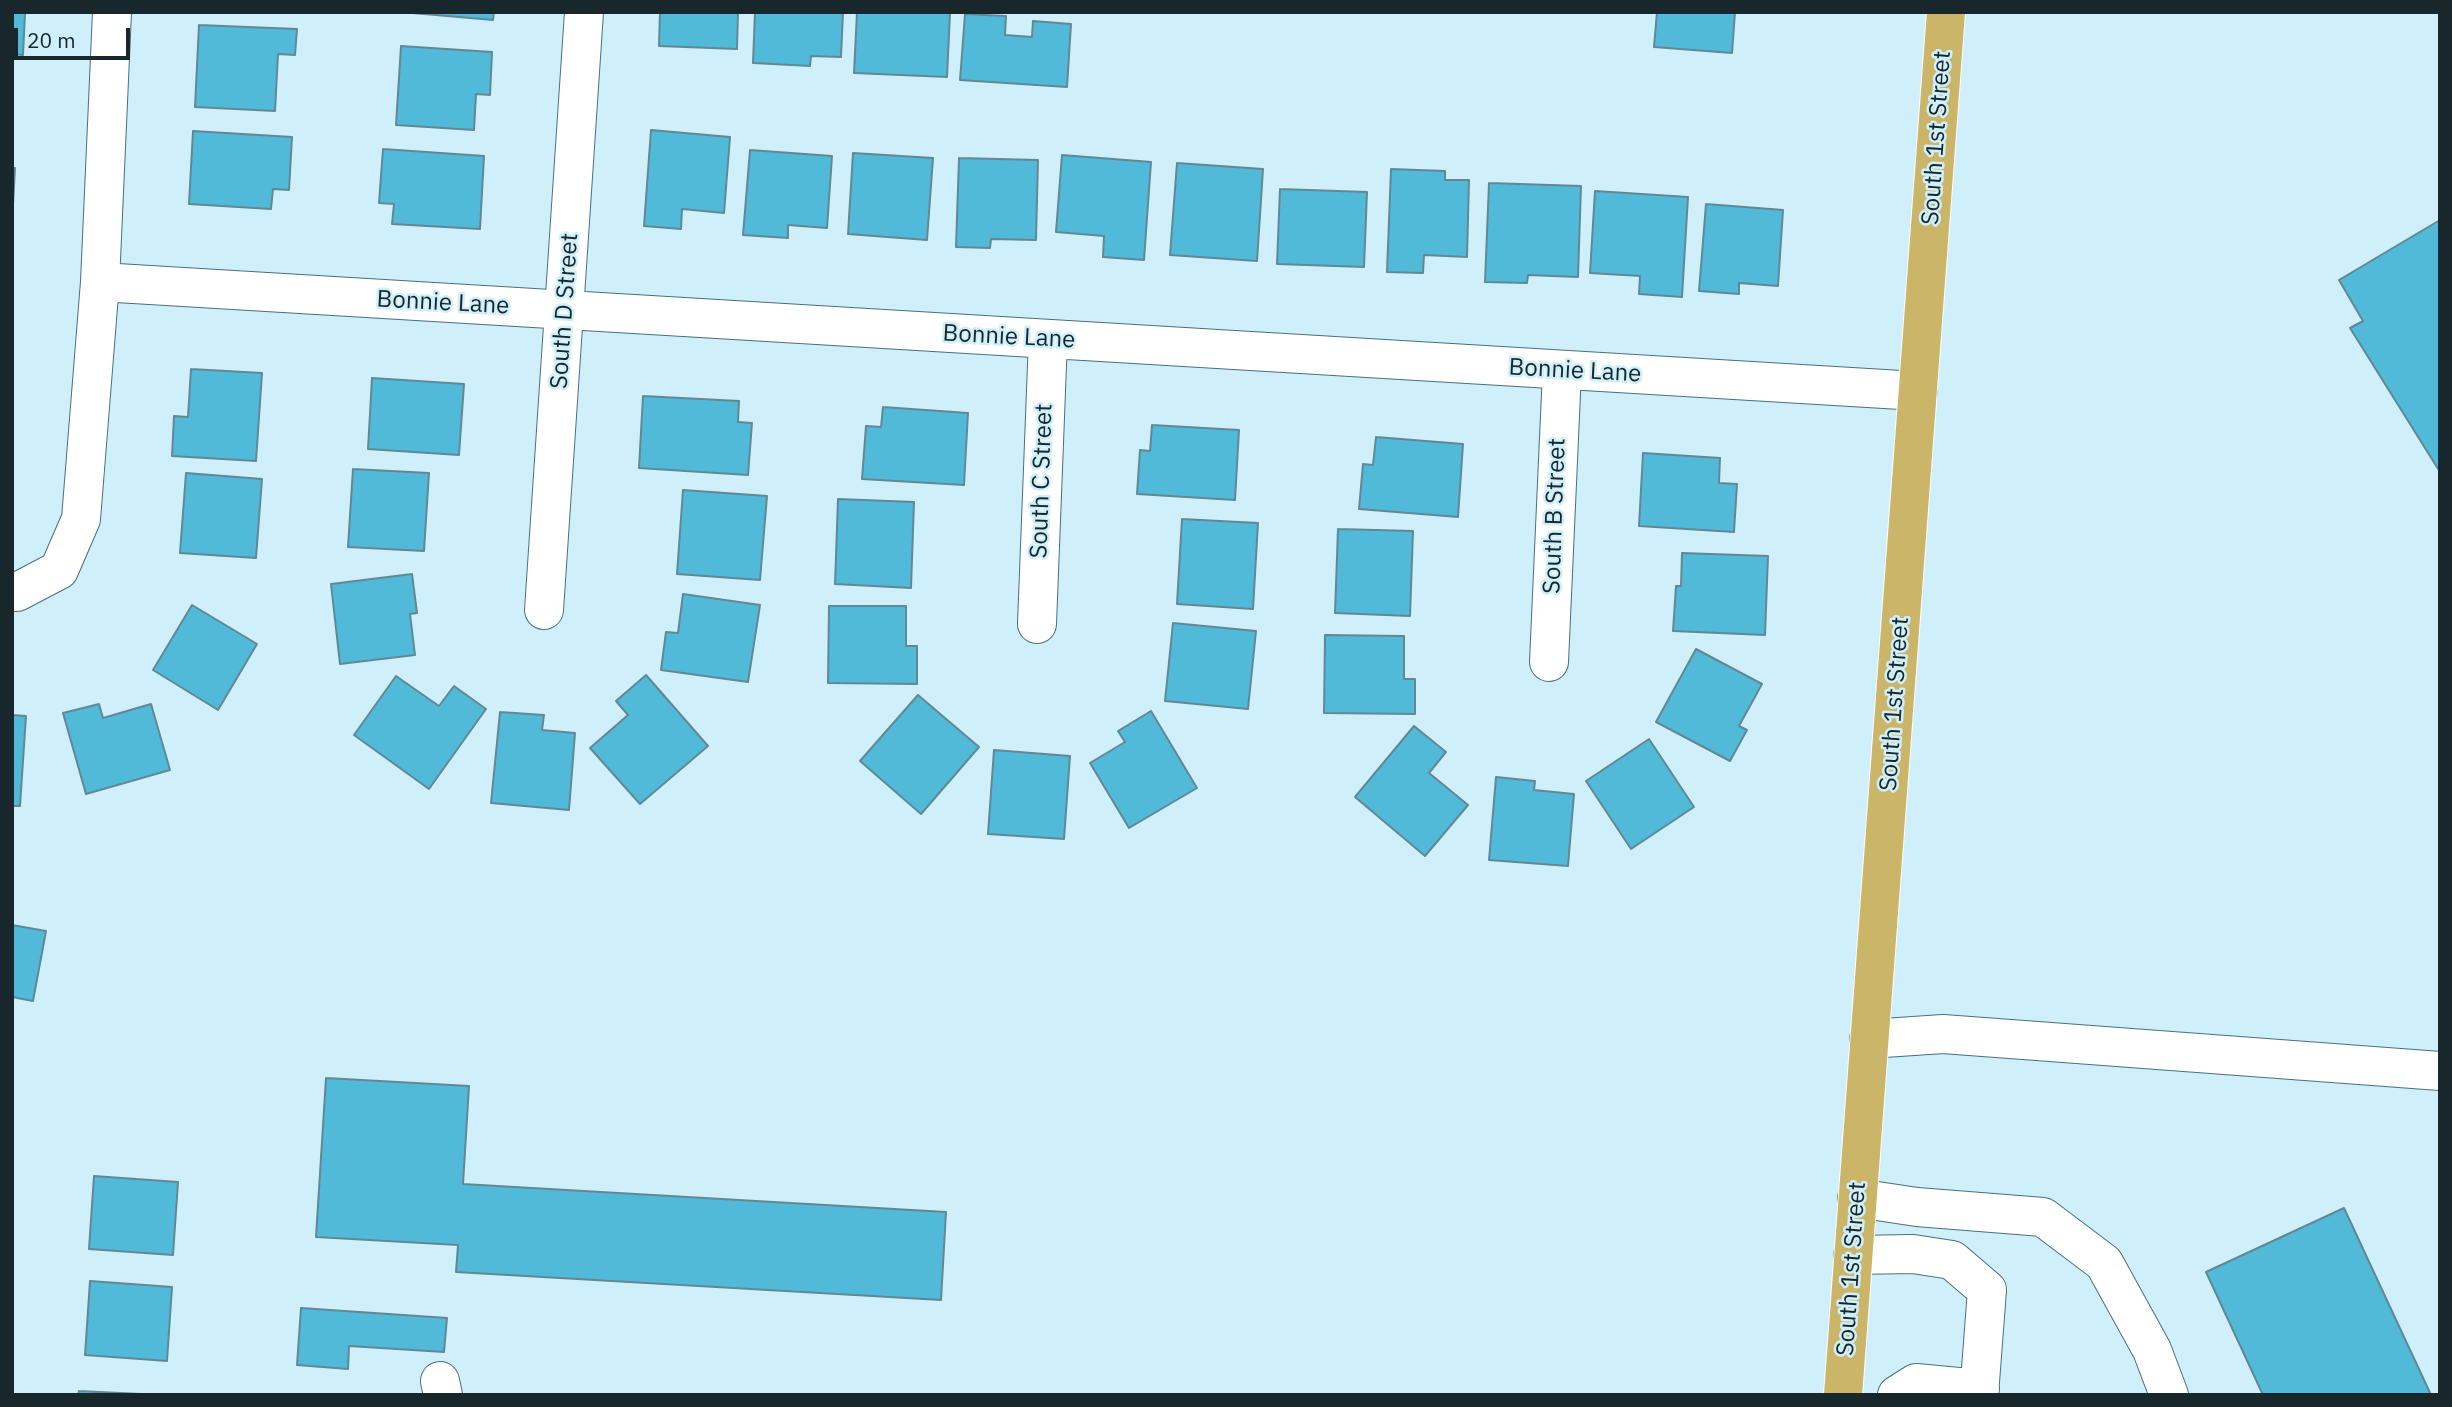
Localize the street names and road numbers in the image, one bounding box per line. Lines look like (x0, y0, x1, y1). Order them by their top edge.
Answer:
street label: South 1st Street (1917, 50, 1957, 226)
street label: South D Street (545, 232, 585, 390)
street label: Bonnie Lane (376, 285, 510, 321)
street label: Bonnie Lane (942, 319, 1076, 355)
street label: Bonnie Lane (1508, 353, 1642, 389)
street label: South C Street (1025, 403, 1059, 559)
street label: South B Street (1538, 438, 1572, 594)
street label: South 1st Street (1875, 616, 1915, 792)
street label: South 1st Street (1832, 1181, 1872, 1357)

